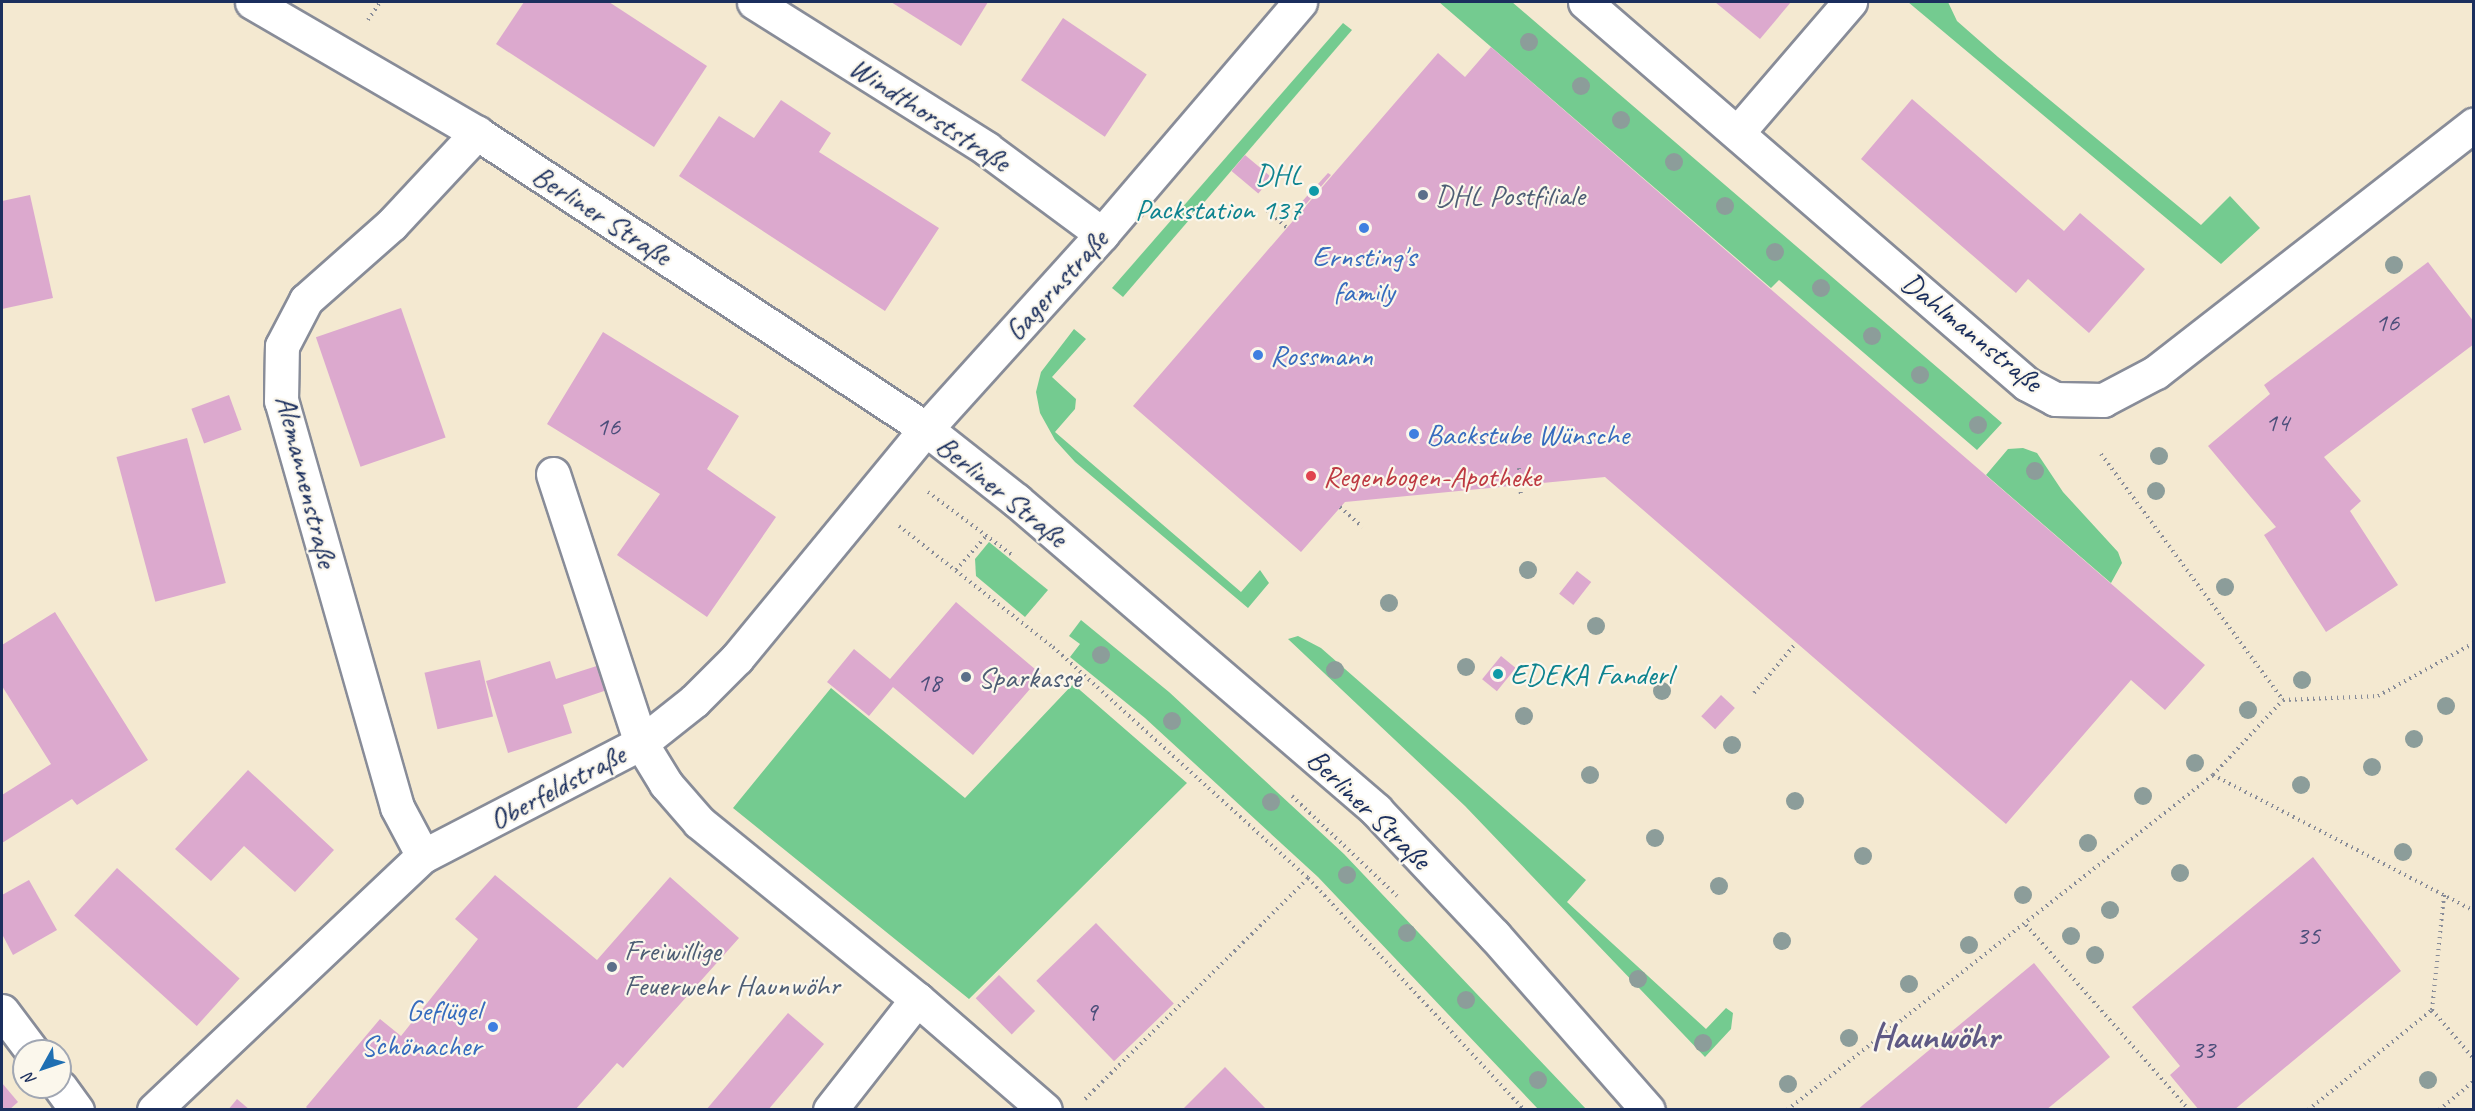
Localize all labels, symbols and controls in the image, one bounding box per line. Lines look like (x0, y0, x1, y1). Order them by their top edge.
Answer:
street label: Windthorststraße (843, 49, 1017, 179)
place label: DHL Packstation 137 (1135, 156, 1302, 226)
street label: Berliner Straße (526, 157, 678, 273)
place label: DHL Postfiliale (1435, 177, 1585, 213)
marker: DHL Packstation 137 (1307, 184, 1321, 198)
marker: DHL Postfiliale (1416, 188, 1430, 202)
marker: Ernsting's family (1357, 221, 1371, 235)
street label: Gagernstraße (997, 222, 1115, 348)
place label: Ernsting's family (1312, 238, 1416, 308)
street label: Dahlmannstraße (1895, 264, 2049, 400)
house number: 16 (2375, 307, 2399, 339)
place label: Rossmann (1270, 337, 1373, 373)
marker: Rossmann (1251, 348, 1265, 362)
street label: Alemannenstraße (268, 391, 346, 571)
house number: 14 (2265, 407, 2289, 439)
house number: 16 (596, 411, 620, 443)
place label: Backstube Wünsche (1426, 416, 1629, 452)
street label: Berliner Straße (929, 427, 1075, 555)
marker: Backstube Wünsche (1407, 427, 1421, 441)
place label: Regenbogen-Apotheke (1323, 458, 1541, 494)
marker: Regenbogen-Apotheke (1304, 469, 1318, 483)
place label: EDEKA Fanderl (1510, 656, 1672, 692)
place label: Sparkasse (978, 659, 1081, 695)
house number: 18 (917, 667, 941, 699)
marker: EDEKA Fanderl (1491, 667, 1505, 681)
marker: Sparkasse (959, 670, 973, 684)
street label: Oberfeldstraße (483, 736, 631, 838)
street label: Berliner Straße (1299, 741, 1439, 877)
house number: 35 (2296, 920, 2320, 952)
place label: Freiwillige Feuerwehr Haunwöhr (624, 932, 841, 1002)
marker: Freiwillige Feuerwehr Haunwöhr (605, 960, 619, 974)
place label: Geflügel Schönacher (361, 992, 481, 1062)
house number: 9 (1085, 996, 1097, 1028)
district label: Haunwöhr (1871, 1015, 1999, 1059)
marker: Geflügel Schönacher (486, 1020, 500, 1034)
house number: 33 (2191, 1034, 2215, 1066)
north arrow (12, 1039, 72, 1099)
text: N (19, 1069, 41, 1090)

